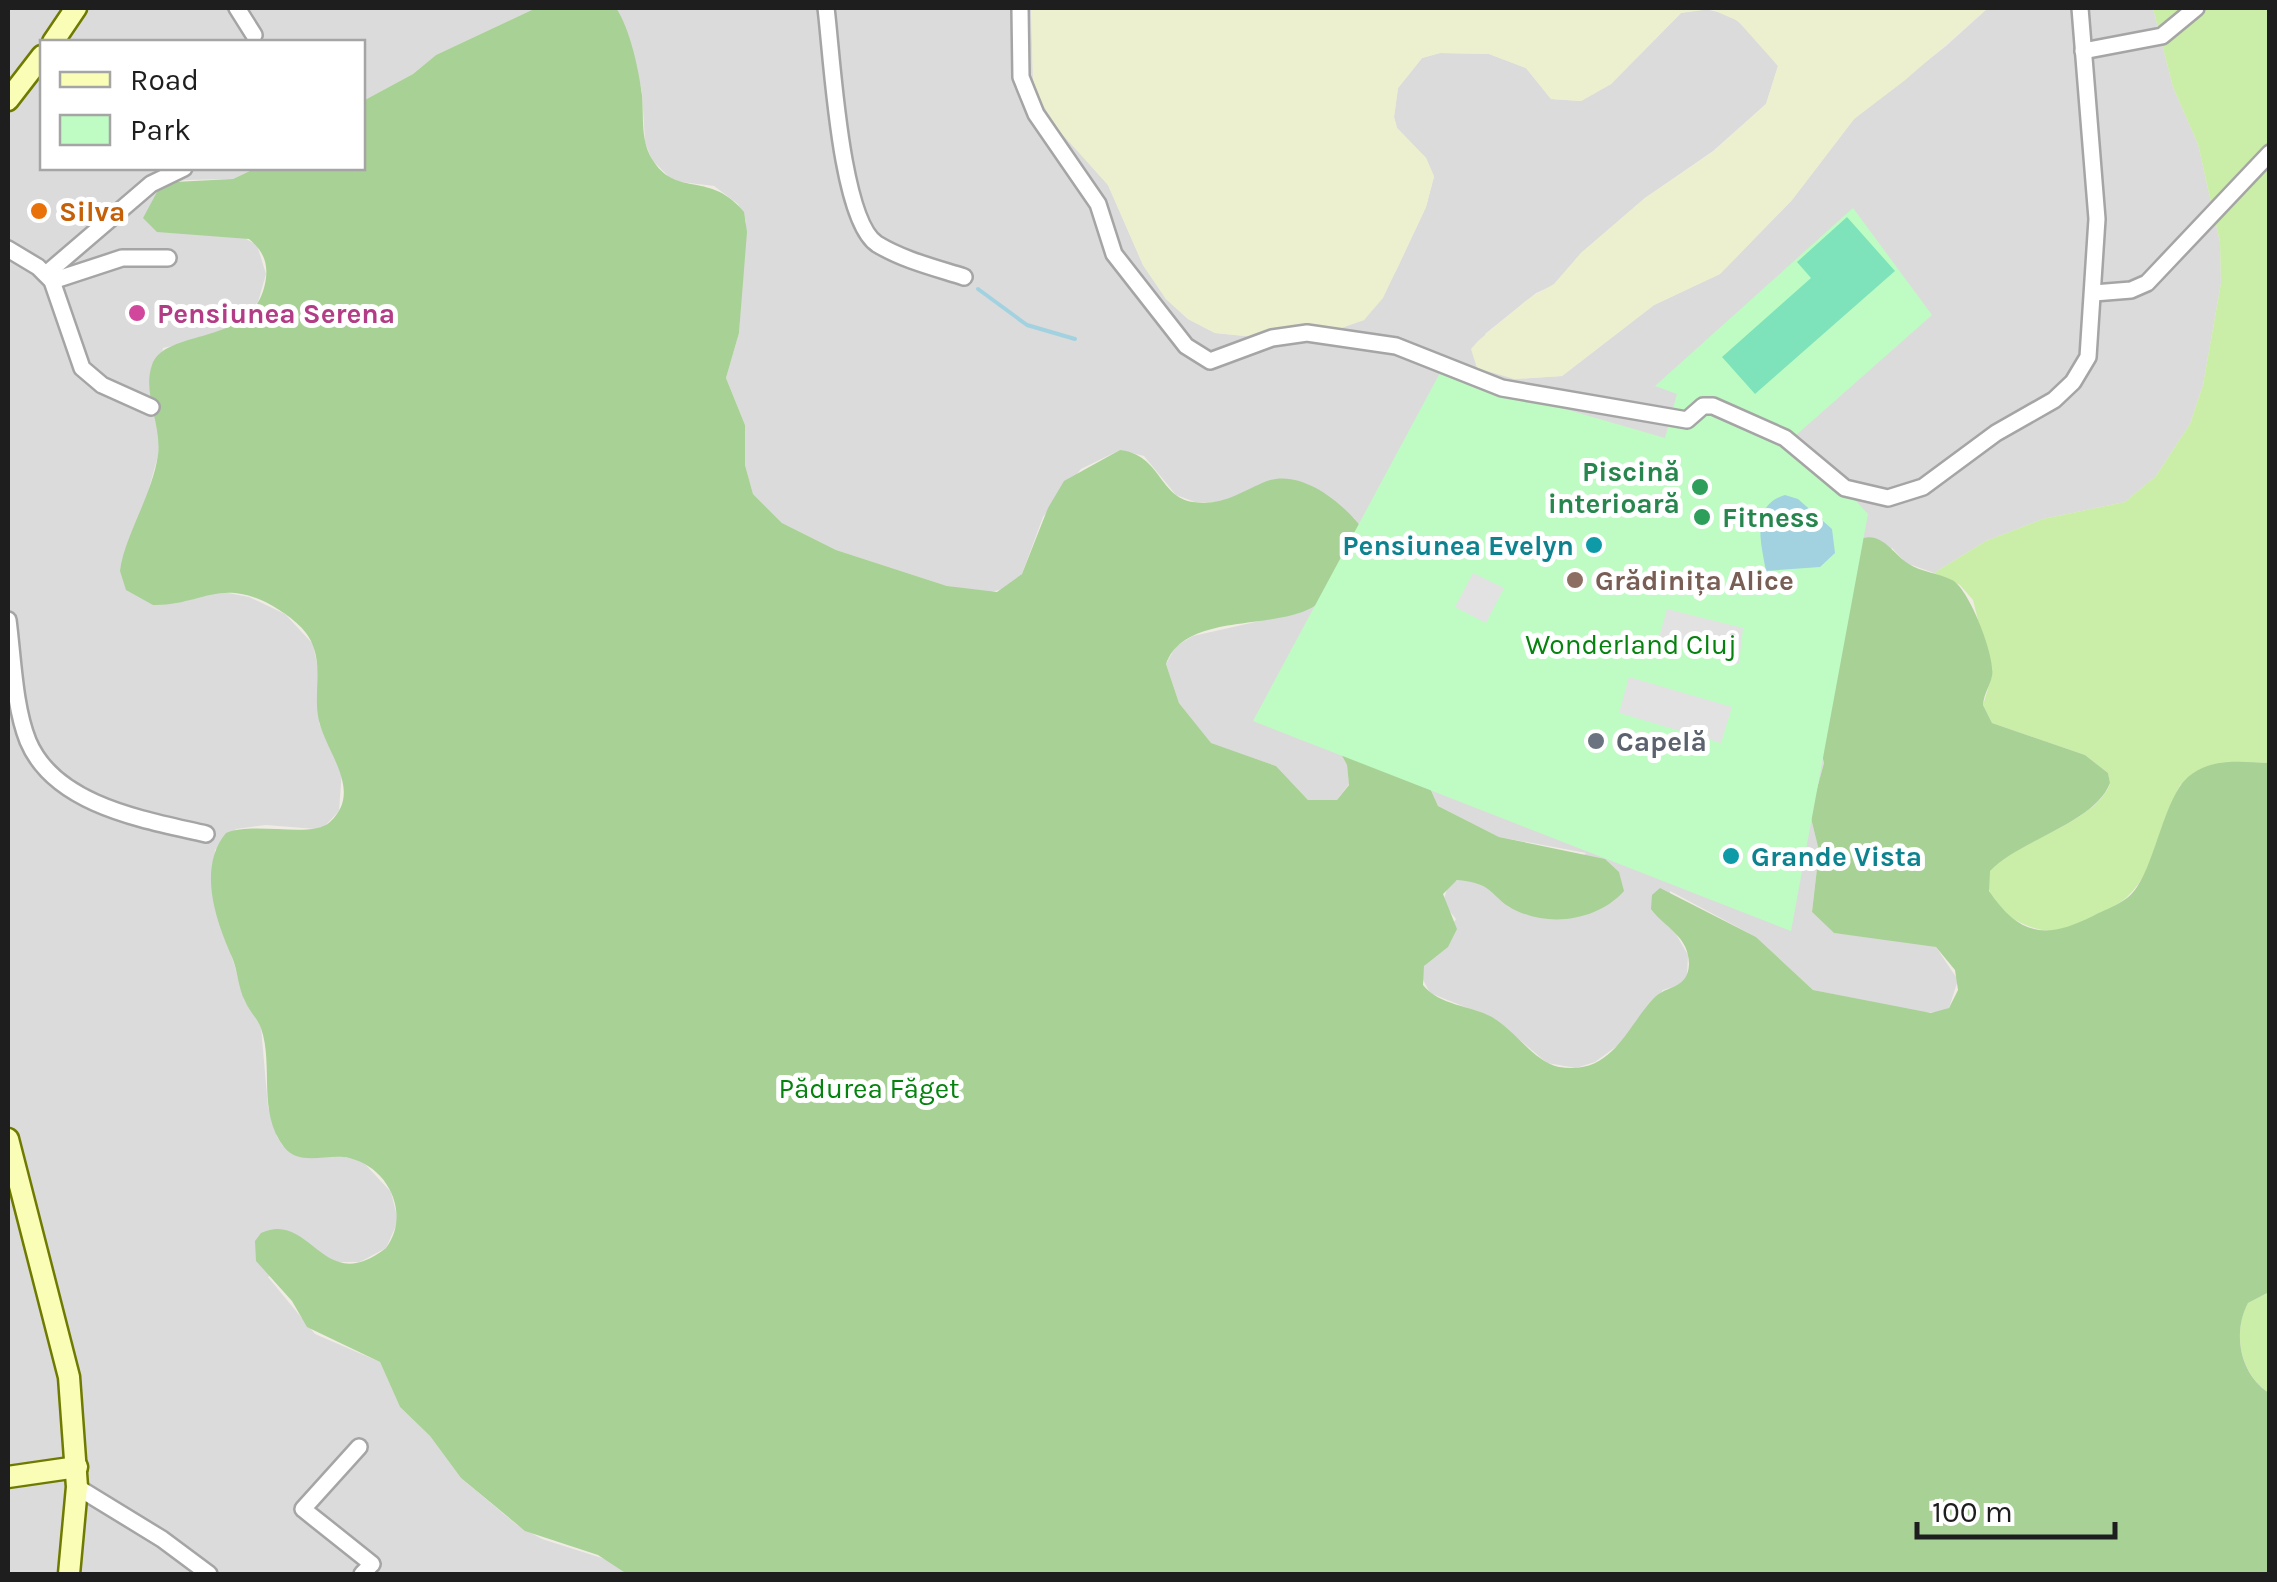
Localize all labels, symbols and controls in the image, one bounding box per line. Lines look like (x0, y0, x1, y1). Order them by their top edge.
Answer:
legend (40, 40, 365, 170)
text: Road (130, 62, 199, 98)
text: Park (130, 112, 191, 148)
place label: Silva (59, 195, 125, 228)
marker: Silva (28, 200, 50, 222)
place label: Pensiunea Serena (157, 297, 395, 330)
marker: Pensiunea Serena (126, 302, 148, 324)
place label: Piscină interioară (1548, 455, 1680, 520)
marker: Piscină interioară (1689, 476, 1711, 498)
place label: Fitness (1722, 501, 1819, 534)
marker: Fitness (1691, 506, 1713, 528)
place label: Pensiunea Evelyn (1342, 529, 1574, 562)
marker: Pensiunea Evelyn (1583, 534, 1605, 556)
place label: Grădinița Alice (1595, 564, 1794, 597)
marker: Grădinița Alice (1564, 569, 1586, 591)
park label: Wonderland Cluj (1525, 628, 1737, 661)
place label: Capelă (1616, 725, 1707, 758)
marker: Capelă (1585, 730, 1607, 752)
place label: Grande Vista (1751, 840, 1922, 873)
marker: Grande Vista (1720, 845, 1742, 867)
park label: Pădurea Făget (778, 1072, 960, 1105)
scale bar (1917, 1477, 2114, 1539)
text: 100 m (1932, 1494, 2013, 1530)

